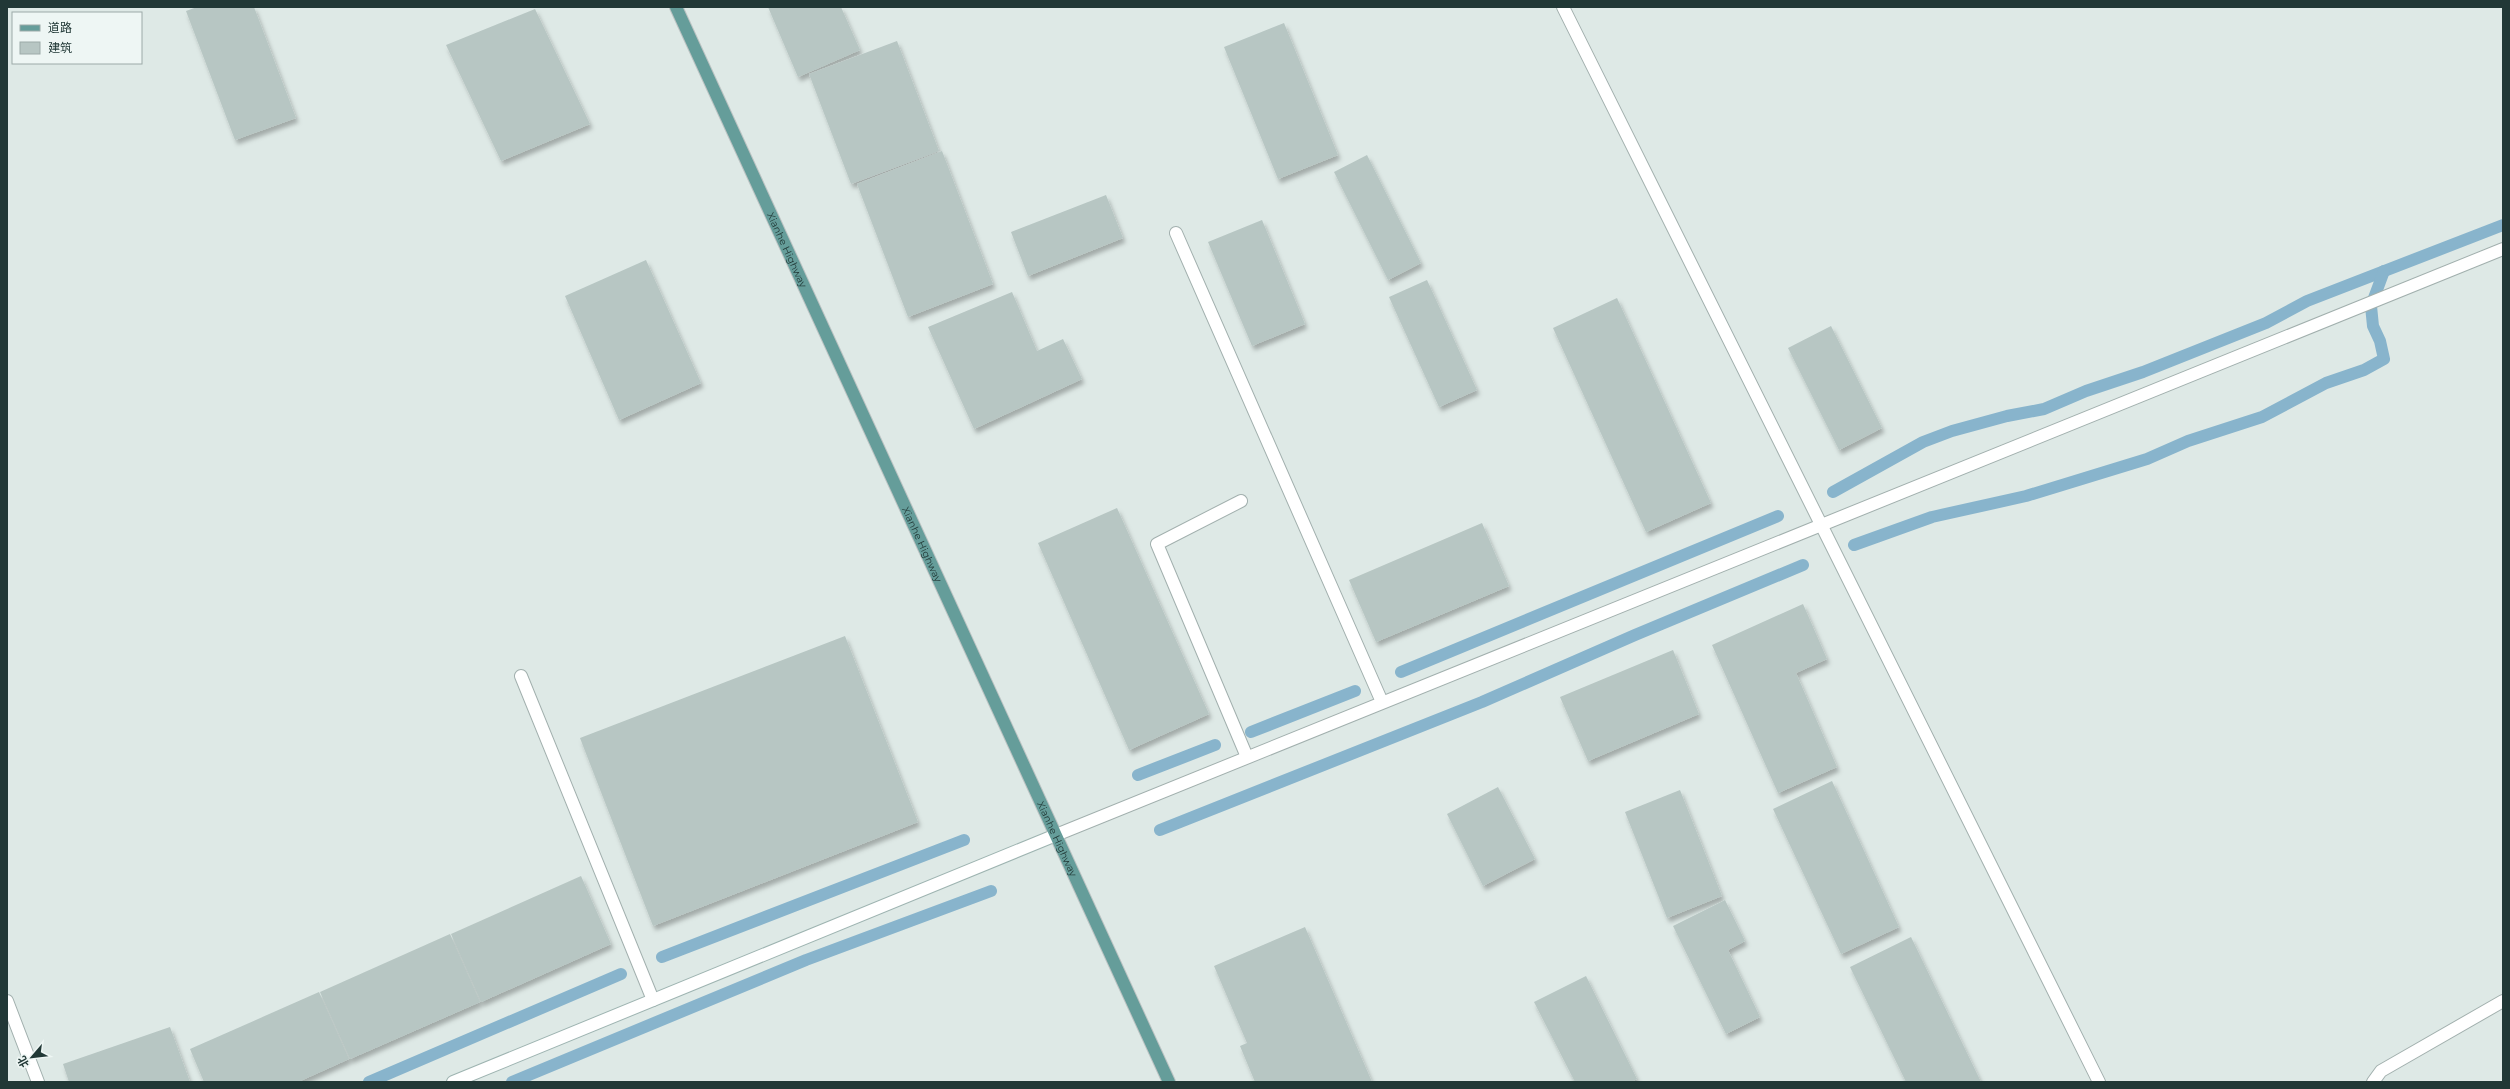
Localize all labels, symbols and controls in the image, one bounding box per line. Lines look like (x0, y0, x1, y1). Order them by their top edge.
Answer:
legend (12, 12, 142, 64)
text: 道路 (48, 20, 72, 35)
text: 建筑 (48, 40, 72, 55)
street label: Xianhe Highway (764, 210, 810, 290)
street label: Xianhe Highway (899, 505, 945, 585)
street label: Xianhe Highway (1034, 799, 1080, 879)
north arrow (12, 1037, 52, 1077)
text: 北 (14, 1054, 32, 1070)

